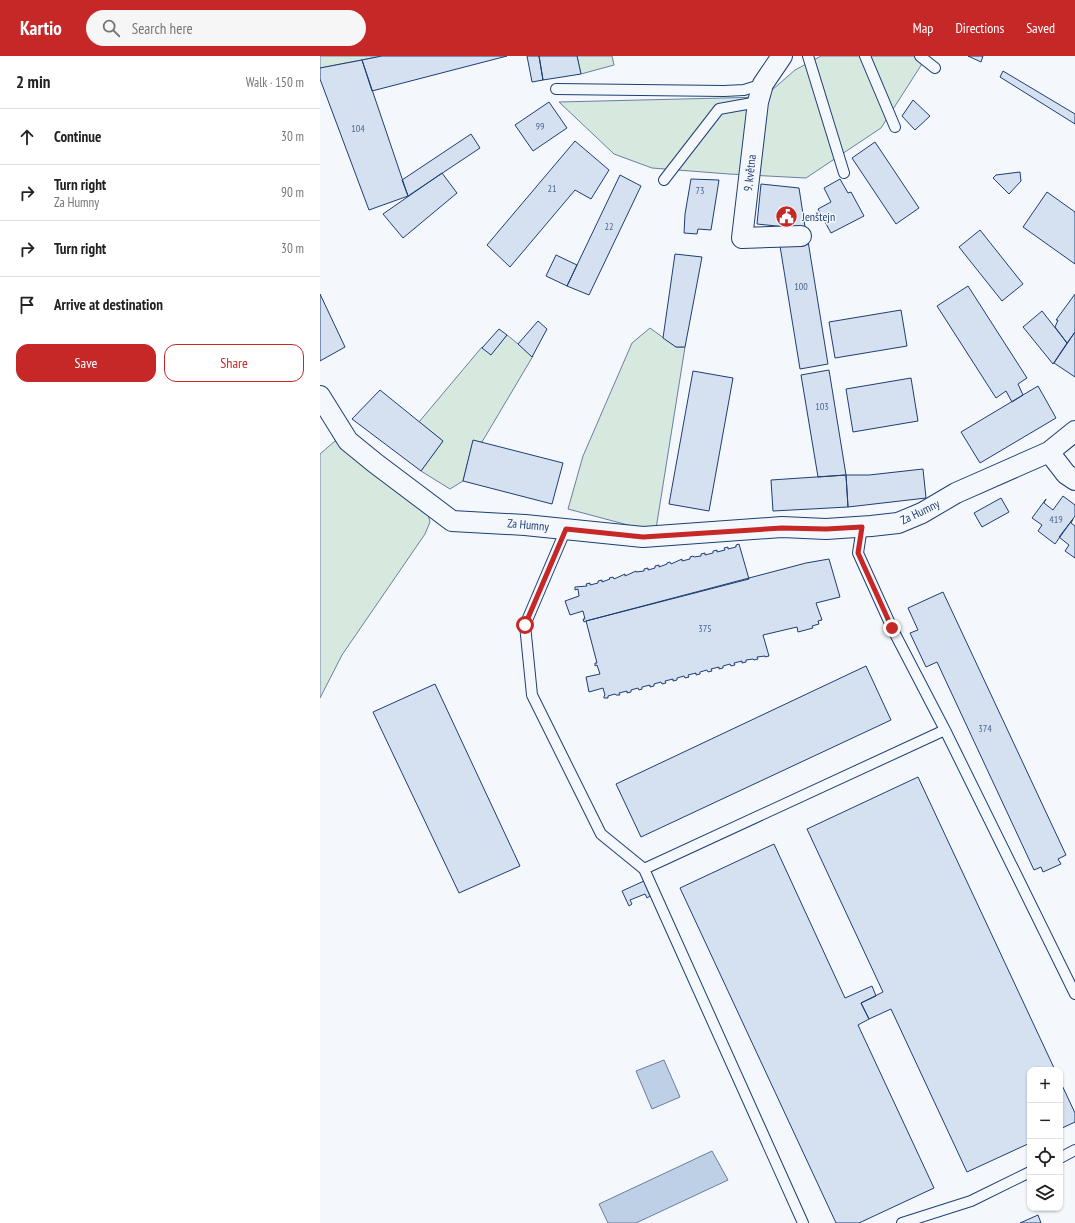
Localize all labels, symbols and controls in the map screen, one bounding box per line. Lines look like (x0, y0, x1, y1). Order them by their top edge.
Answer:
search box (86, 10, 366, 46)
text: Kartio (20, 16, 62, 40)
icon: search (100, 17, 122, 39)
text: Search here (132, 19, 193, 38)
text: Map (913, 19, 933, 37)
text: Directions (955, 19, 1004, 37)
text: Saved (1026, 19, 1055, 37)
text: 2 min (16, 71, 50, 93)
text: Walk · 150 m (246, 74, 304, 91)
house number: 99 (536, 120, 545, 133)
house number: 104 (351, 122, 365, 135)
icon: ahead (16, 126, 38, 148)
text: Continue (54, 127, 101, 146)
text: 30 m (281, 128, 304, 145)
street label: 9. května (740, 154, 759, 192)
text: Turn right (54, 175, 106, 194)
icon: right (16, 182, 38, 204)
house number: 21 (548, 182, 557, 195)
text: 90 m (281, 184, 304, 201)
house number: 73 (696, 184, 705, 197)
text: Za Humny (54, 194, 99, 211)
public building icon: Jenštejn (774, 204, 800, 230)
place label: Jenštejn (801, 209, 835, 224)
house number: 22 (605, 220, 614, 233)
icon: right (16, 238, 38, 260)
text: Turn right (54, 239, 106, 258)
text: 30 m (281, 240, 304, 257)
house number: 100 (794, 280, 808, 293)
icon: arrive (16, 294, 38, 316)
text: Arrive at destination (54, 295, 163, 314)
button: Save (16, 344, 156, 382)
button: Share (164, 344, 304, 382)
house number: 103 (815, 400, 829, 413)
street label: Za Humny (898, 495, 942, 527)
house number: 419 (1049, 513, 1063, 526)
street label: Za Humny (507, 515, 550, 534)
route start (516, 616, 534, 634)
route end (883, 619, 901, 637)
house number: 375 (698, 622, 712, 635)
house number: 374 (978, 722, 992, 735)
map controls (1027, 1067, 1063, 1211)
button: + (1027, 1067, 1063, 1103)
button: − (1027, 1103, 1063, 1139)
button: locate (1027, 1139, 1063, 1175)
button: layers (1027, 1175, 1063, 1211)

